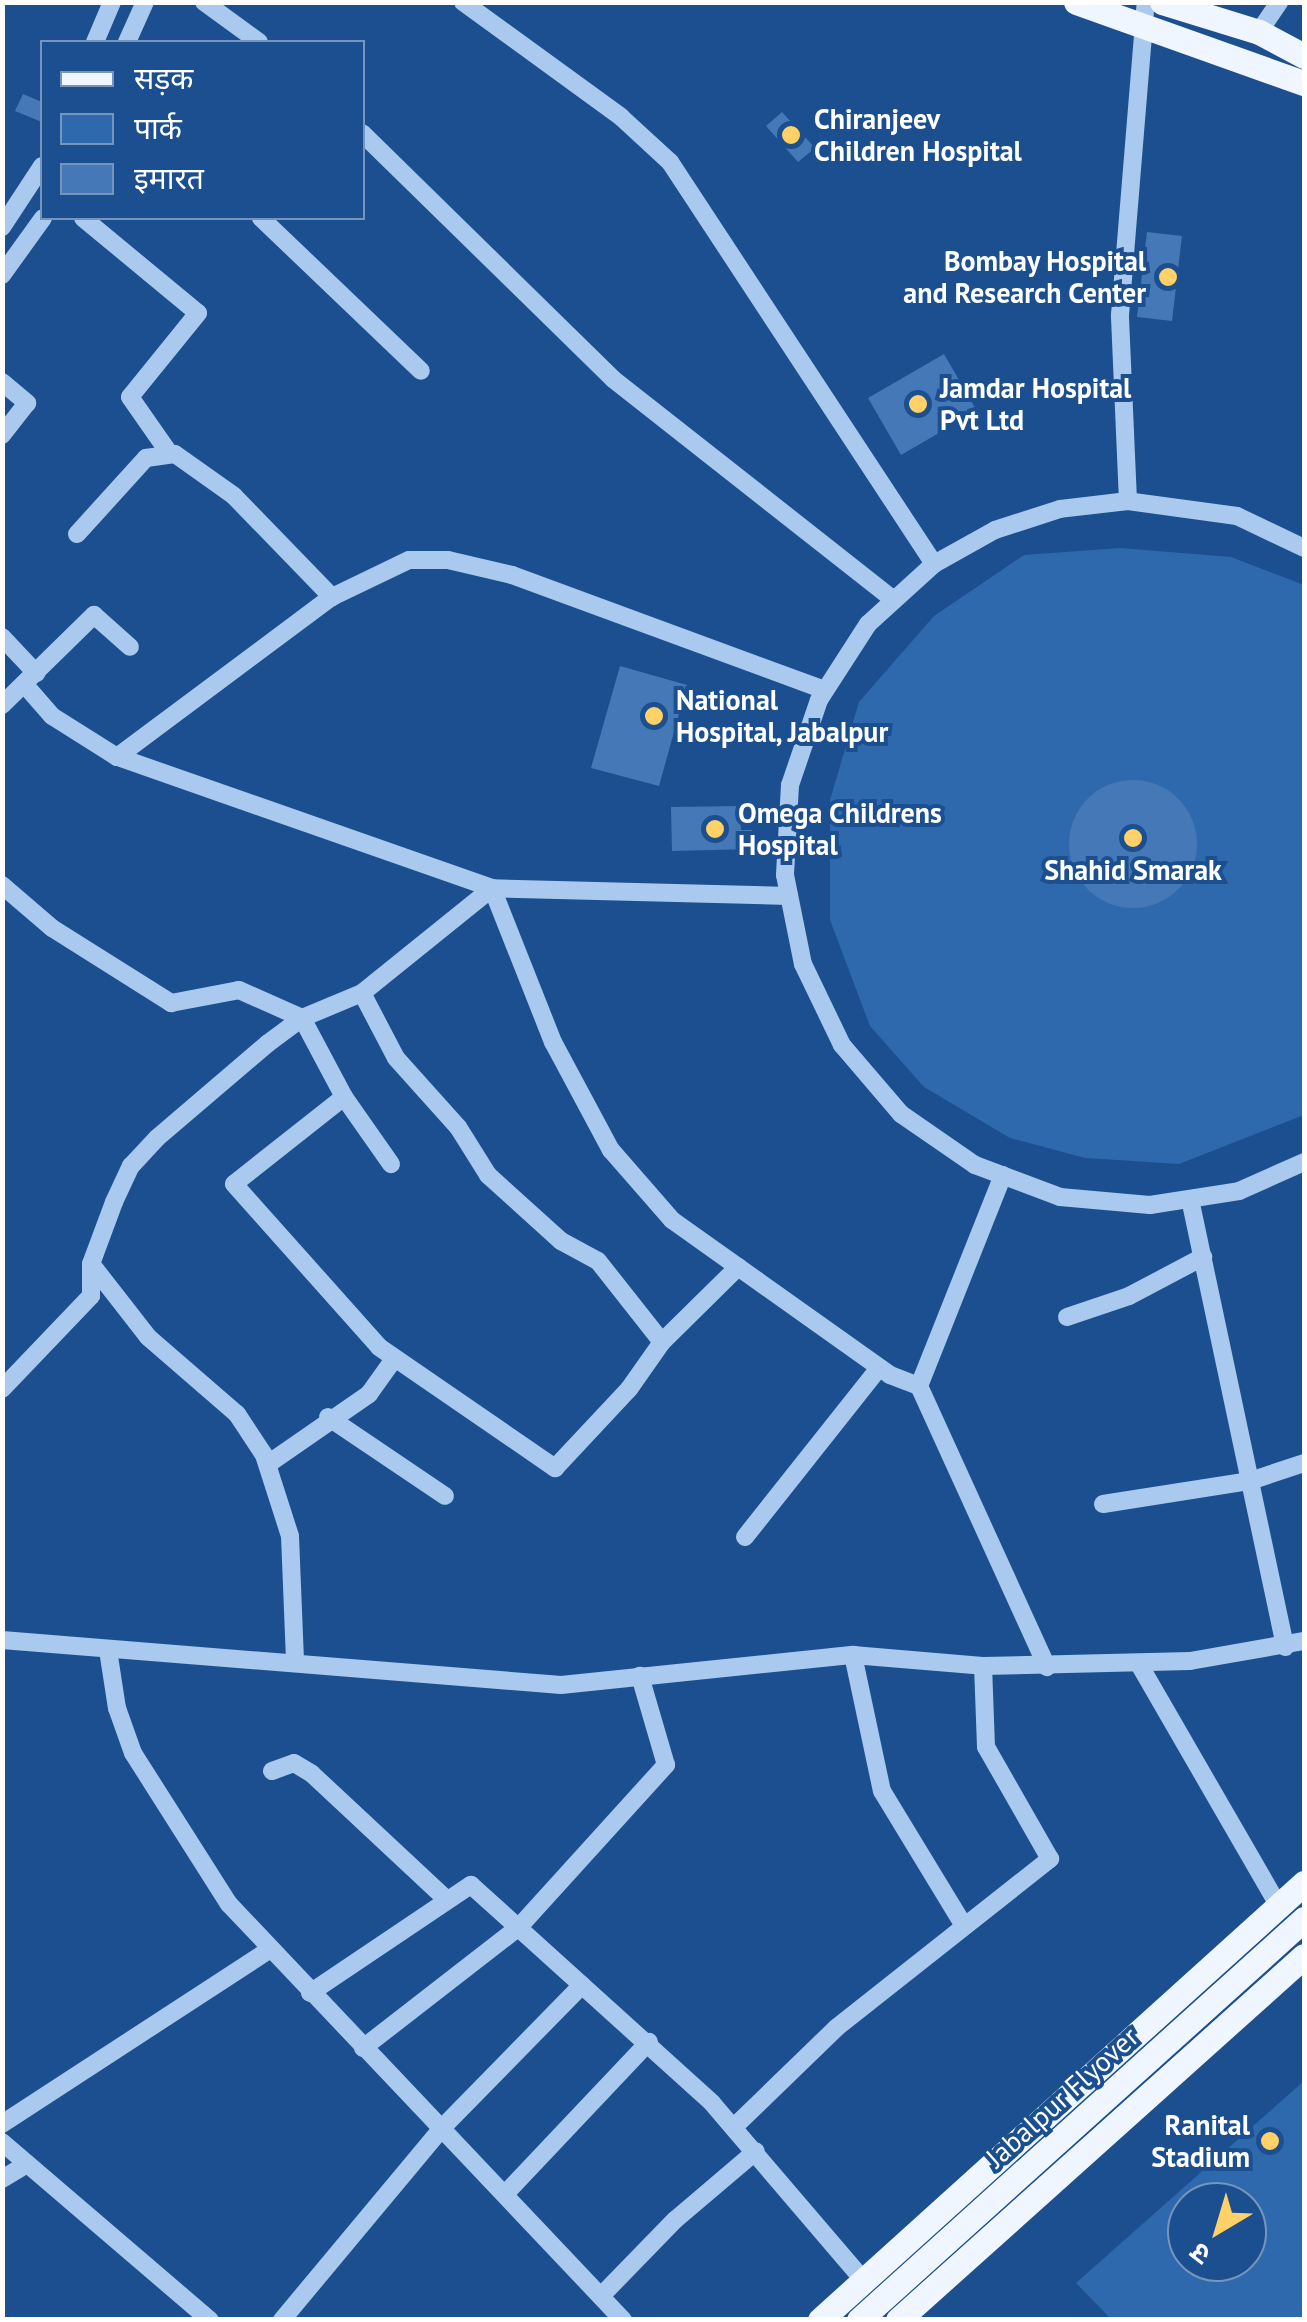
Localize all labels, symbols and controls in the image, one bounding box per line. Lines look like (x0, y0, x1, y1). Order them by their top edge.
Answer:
legend (40, 40, 365, 220)
text: सड़क (134, 58, 193, 97)
place label: Chiranjeev Children Hospital (814, 102, 1022, 168)
text: पार्क (134, 108, 182, 147)
marker: Chiranjeev Children Hospital (778, 122, 804, 148)
text: इमारत (134, 158, 204, 197)
place label: Bombay Hospital and Research Center (903, 244, 1146, 310)
marker: Bombay Hospital and Research Center (1155, 264, 1181, 290)
place label: Jamdar Hospital Pvt Ltd (940, 371, 1131, 437)
marker: Jamdar Hospital Pvt Ltd (905, 391, 931, 417)
place label: National Hospital, Jabalpur (676, 683, 890, 749)
marker: National Hospital, Jabalpur (641, 703, 667, 729)
place label: Omega Childrens Hospital (738, 796, 942, 862)
marker: Omega Childrens Hospital (702, 816, 728, 842)
marker: Shahid Smarak (1122, 827, 1144, 849)
place label: Shahid Smarak (1044, 853, 1222, 887)
street label: Jabalpur Flyover (979, 2020, 1145, 2174)
place label: Ranital Stadium (1151, 2108, 1250, 2174)
marker: Ranital Stadium (1259, 2130, 1281, 2152)
north arrow (1167, 2182, 1267, 2282)
text: उ (1182, 2235, 1217, 2274)

